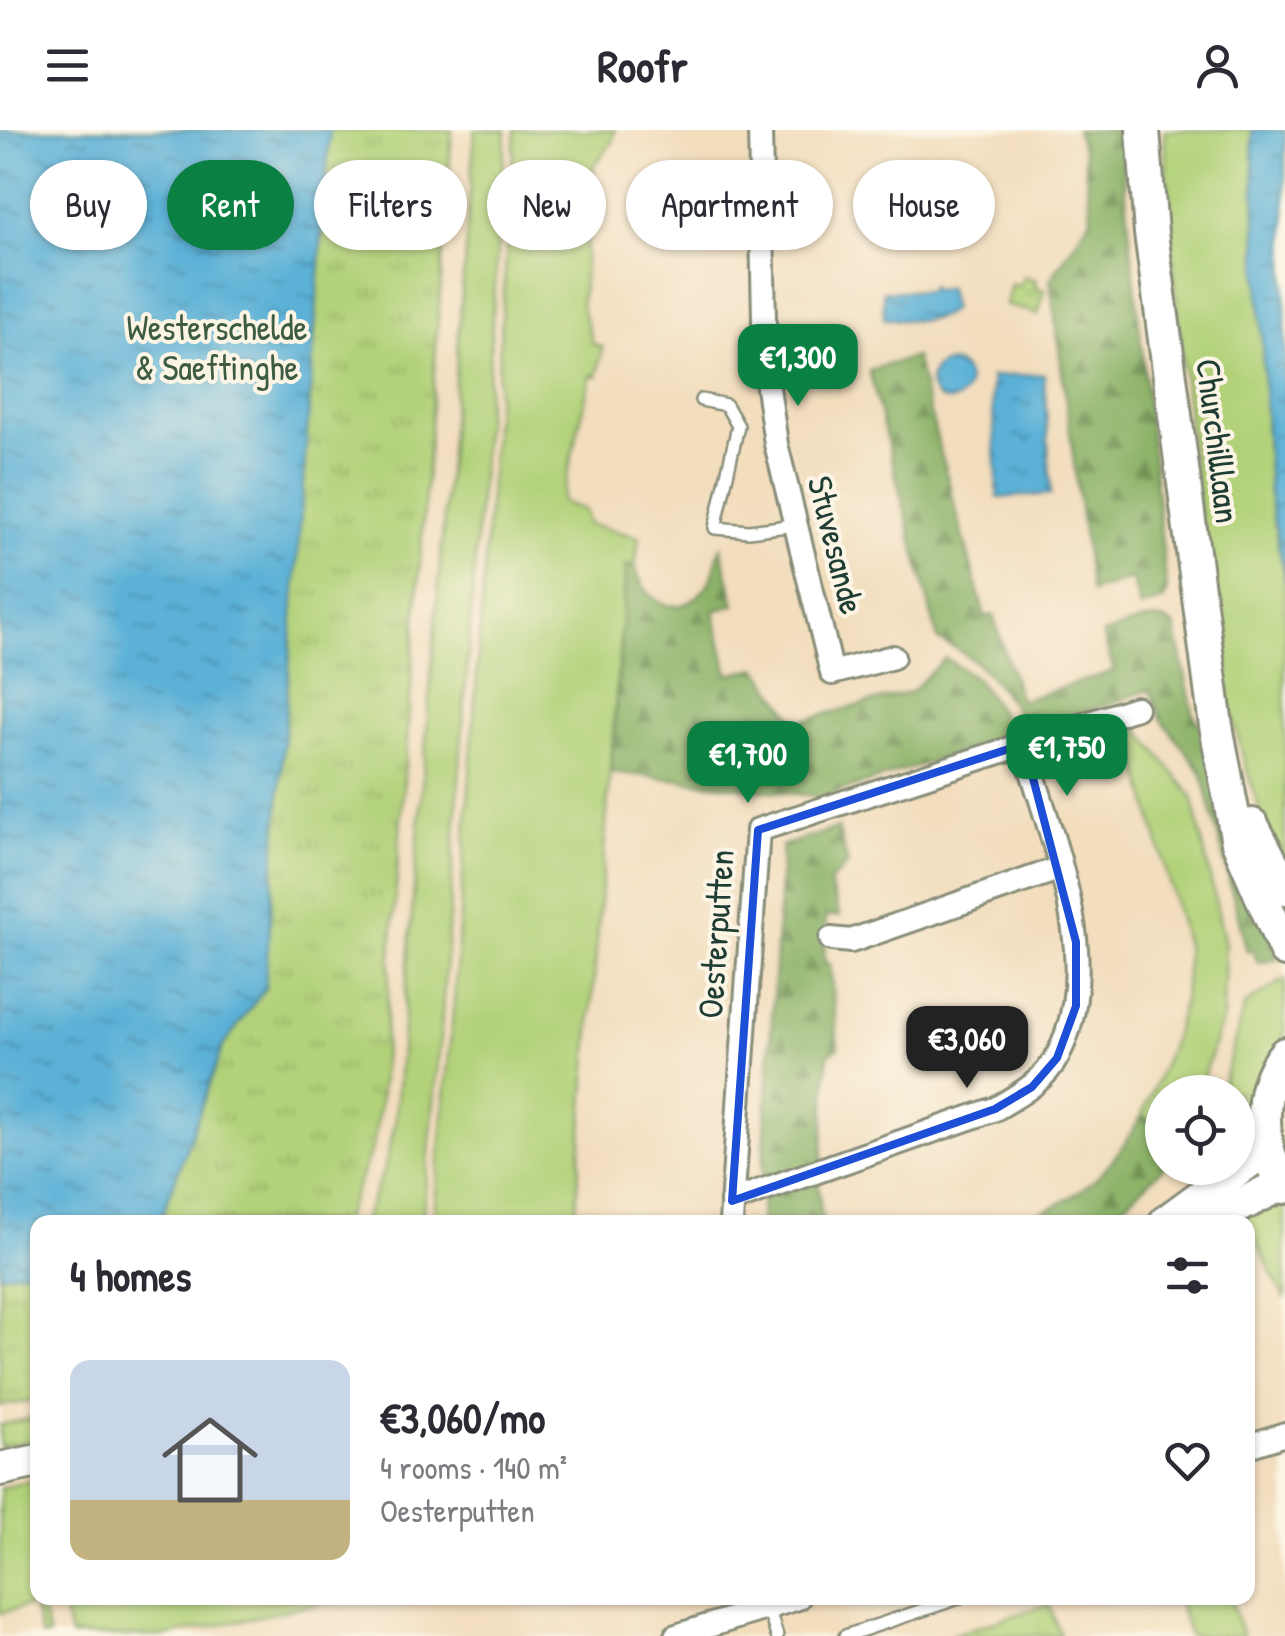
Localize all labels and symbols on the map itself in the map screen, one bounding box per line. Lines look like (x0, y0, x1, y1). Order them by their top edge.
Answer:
park label: Westerschelde & Saeftinghe (127, 304, 308, 391)
pin: €1,300 (717, 324, 879, 409)
street label: Churchilllaan (1185, 356, 1252, 526)
street label: Stuvesande (797, 471, 876, 619)
pin: €1,750 (986, 714, 1148, 799)
pin: €1,700 (667, 721, 829, 806)
street label: Oesterputten (686, 848, 745, 1020)
pin: €3,060 (886, 1006, 1048, 1091)

